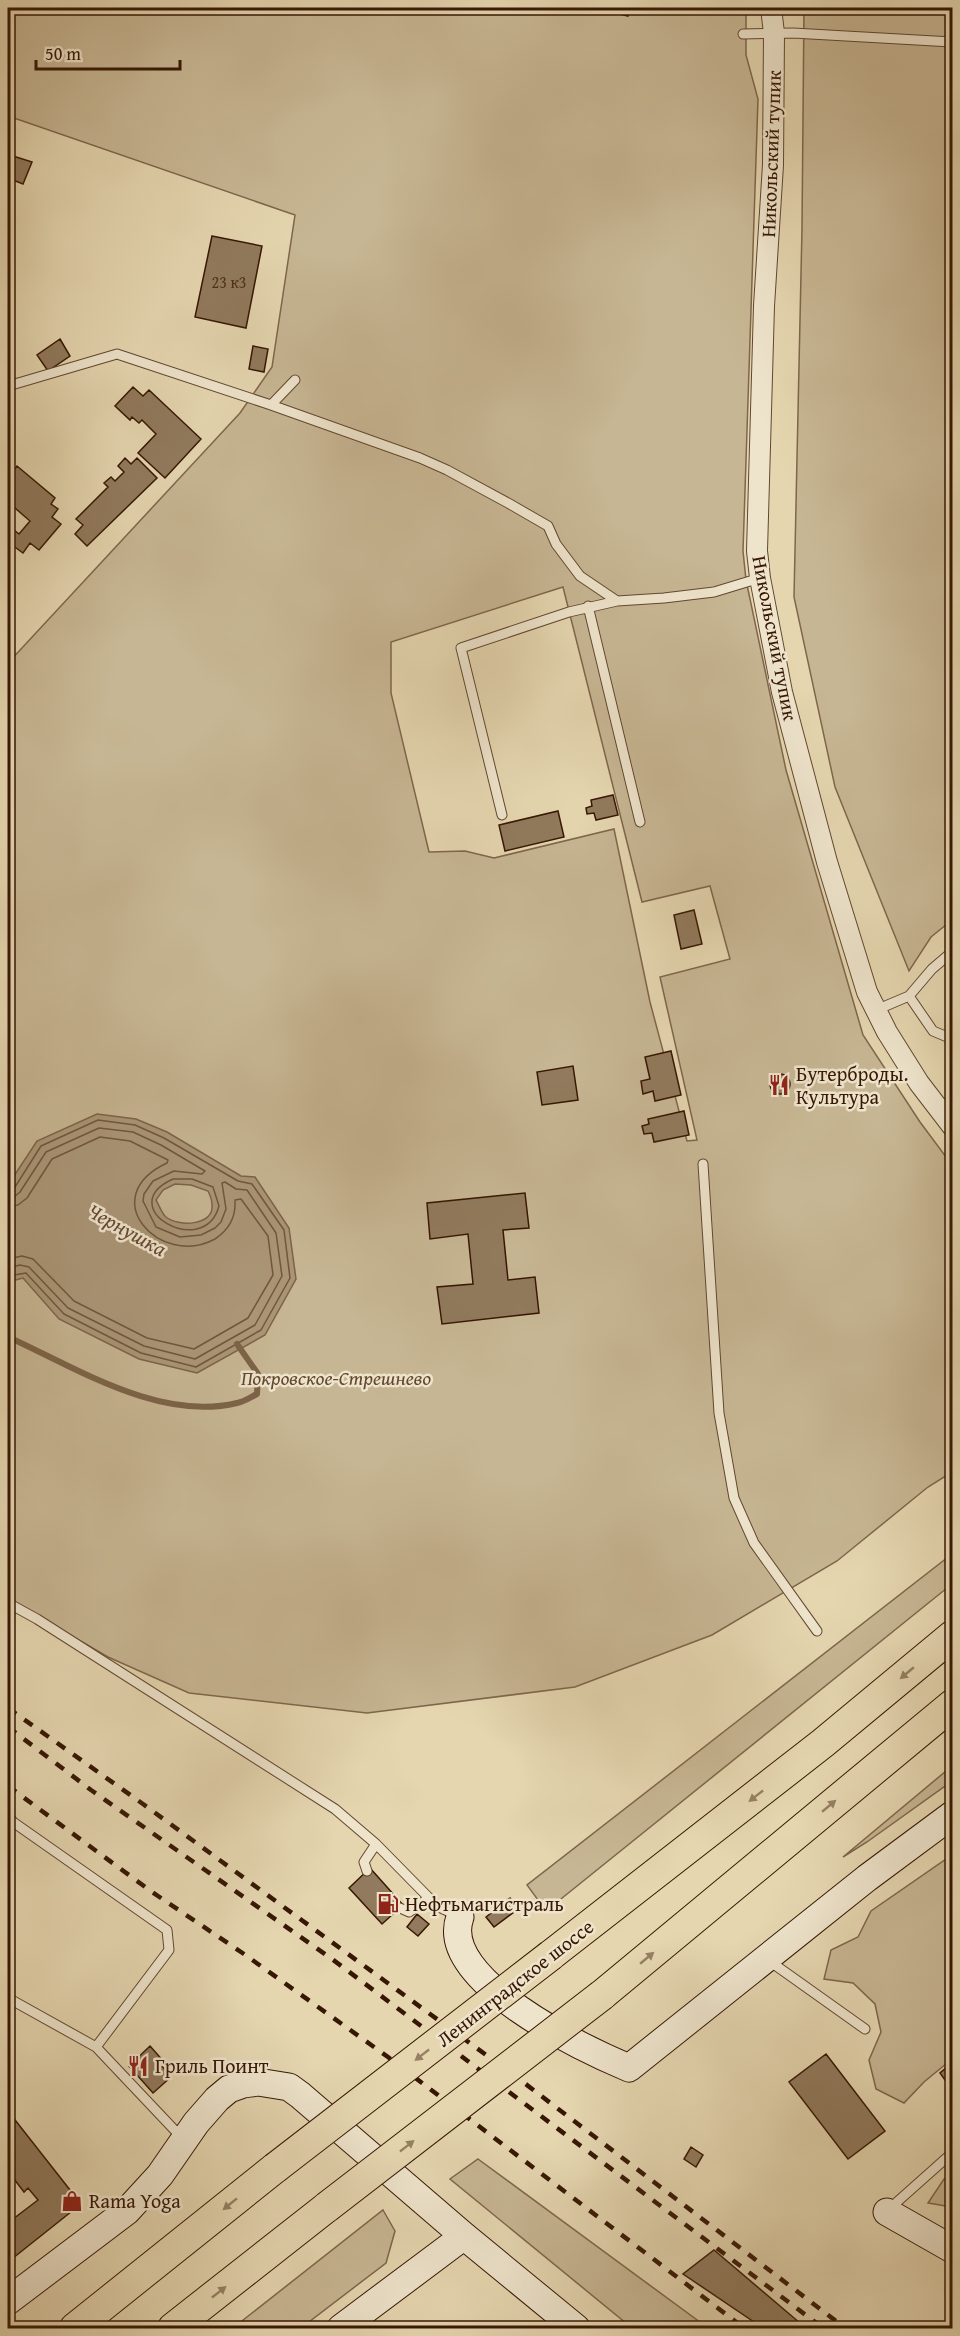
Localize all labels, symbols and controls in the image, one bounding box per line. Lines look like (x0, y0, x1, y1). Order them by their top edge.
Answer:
scale bar (36, 33, 180, 71)
text: 50 m (45, 40, 81, 67)
street label: Никольский тупик (753, 69, 788, 238)
house number: 23 к3 (211, 270, 247, 294)
street label: Никольский тупик (745, 553, 806, 723)
place label: Бутерброды. Культура (796, 1059, 908, 1111)
restaurant icon: Бутерброды. Культура (767, 1073, 791, 1097)
water label: Чернушка (82, 1195, 173, 1264)
park label: Покровское-Стрешнево (241, 1363, 431, 1392)
one-way arrow (900, 1667, 915, 1679)
one-way arrow (748, 1789, 764, 1802)
one-way arrow (822, 1801, 837, 1813)
place label: Нефтьмагистраль (405, 1889, 564, 1918)
fuel station icon: Нефтьмагистраль (376, 1892, 400, 1916)
street label: Ленинградское шоссе (430, 1912, 600, 2053)
one-way arrow (639, 1951, 655, 1964)
one-way arrow (414, 2049, 429, 2061)
place label: Гриль Поинт (155, 2051, 269, 2080)
restaurant icon: Гриль Поинт (126, 2054, 150, 2078)
one-way arrow (399, 2140, 414, 2152)
place label: Rama Yoga (89, 2186, 181, 2215)
shop icon: Rama Yoga (60, 2189, 84, 2213)
one-way arrow (222, 2198, 237, 2210)
one-way arrow (211, 2286, 227, 2299)

